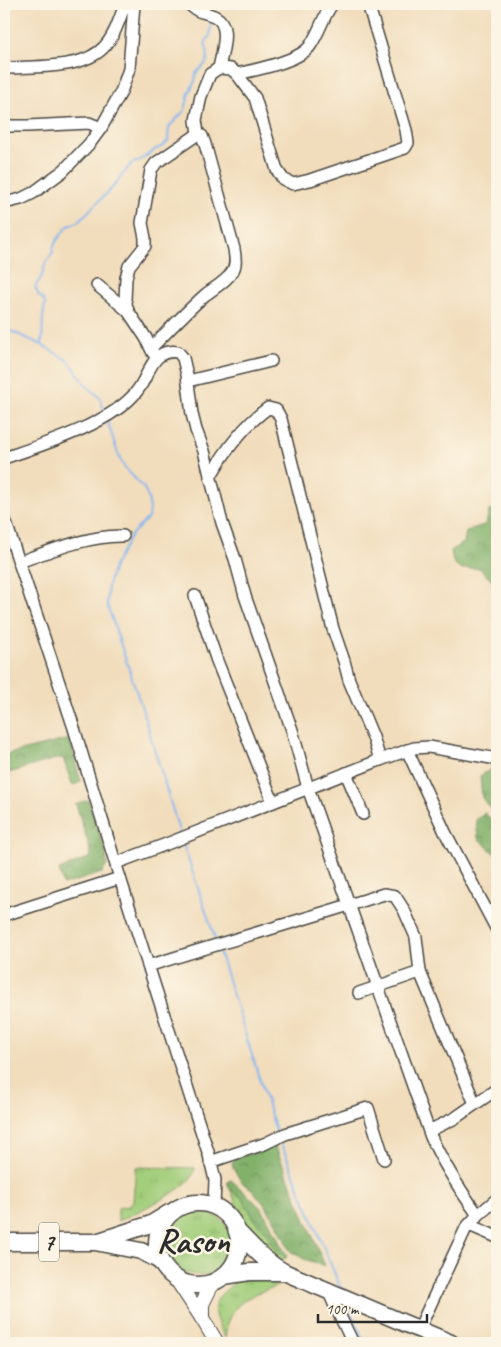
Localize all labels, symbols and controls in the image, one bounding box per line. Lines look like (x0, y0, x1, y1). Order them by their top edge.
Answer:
district label: Rason (156, 1219, 231, 1262)
road number: 7 (39, 1222, 59, 1262)
scale bar (318, 1292, 427, 1324)
text: 100 m (326, 1300, 360, 1319)

